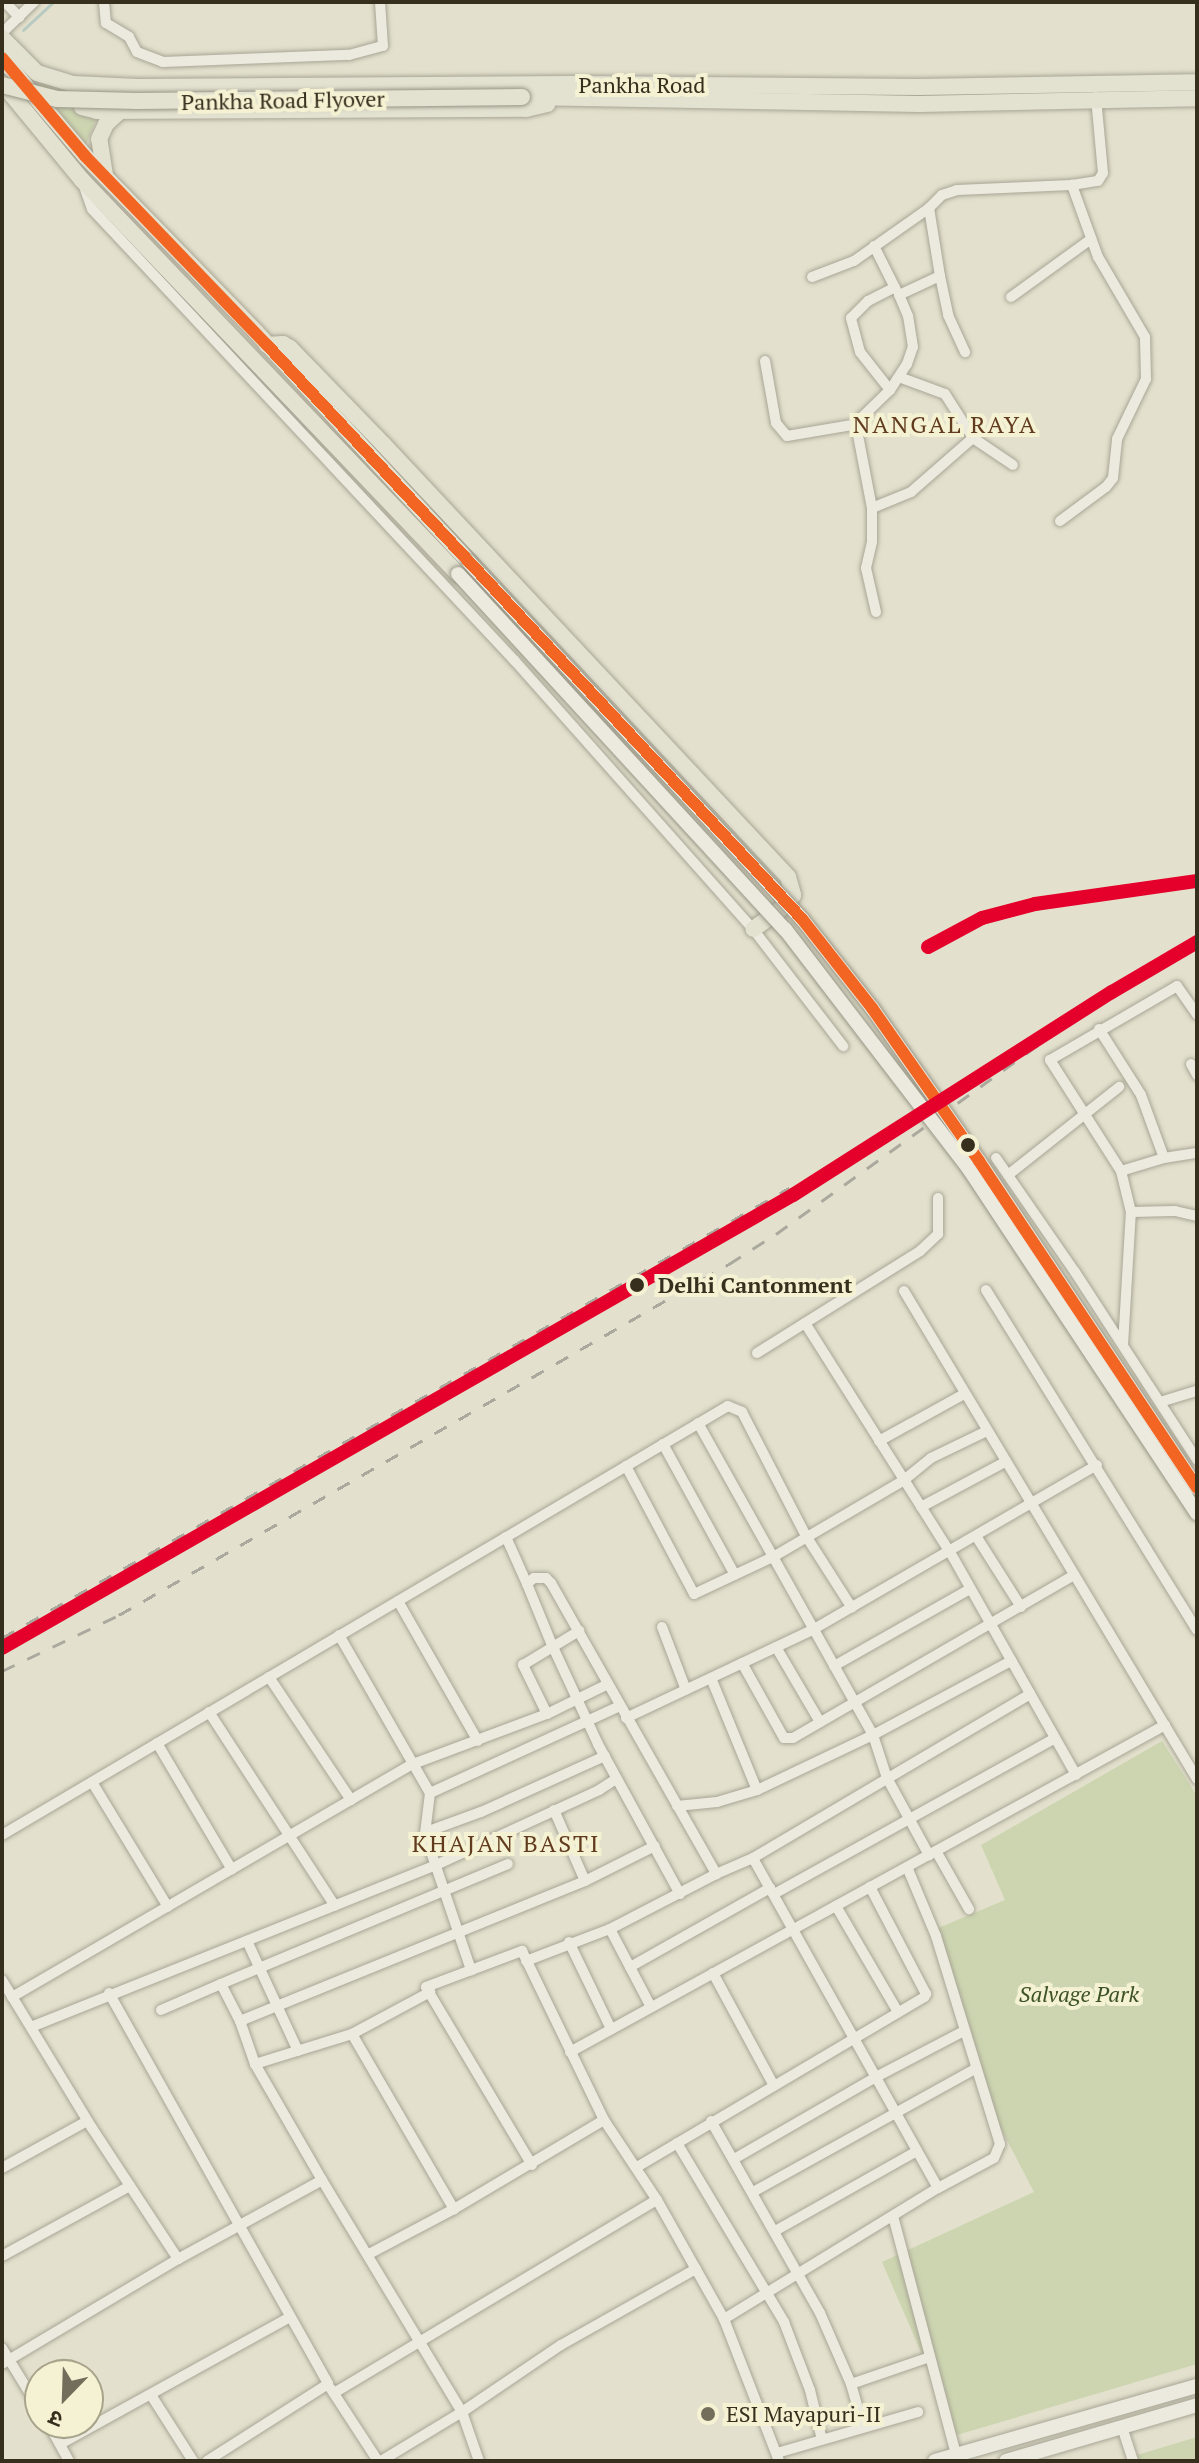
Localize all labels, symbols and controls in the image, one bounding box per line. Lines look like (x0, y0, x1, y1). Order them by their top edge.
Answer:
street label: Pankha Road (578, 72, 706, 98)
street label: Pankha Road Flyover (181, 85, 385, 115)
district label: NANGAL RAYA (853, 411, 1037, 439)
unlabelled marker (960, 1137, 976, 1153)
marker: Delhi Cantonment (623, 1271, 651, 1299)
place label: Delhi Cantonment (658, 1272, 853, 1298)
district label: KHAJAN BASTI (412, 1830, 600, 1858)
park label: Salvage Park (1019, 1981, 1139, 2007)
north arrow (24, 2359, 104, 2439)
place label: ESI Mayapuri-II (726, 2401, 881, 2427)
marker: ESI Mayapuri-II (697, 2403, 719, 2425)
text: उ (44, 2404, 67, 2436)

